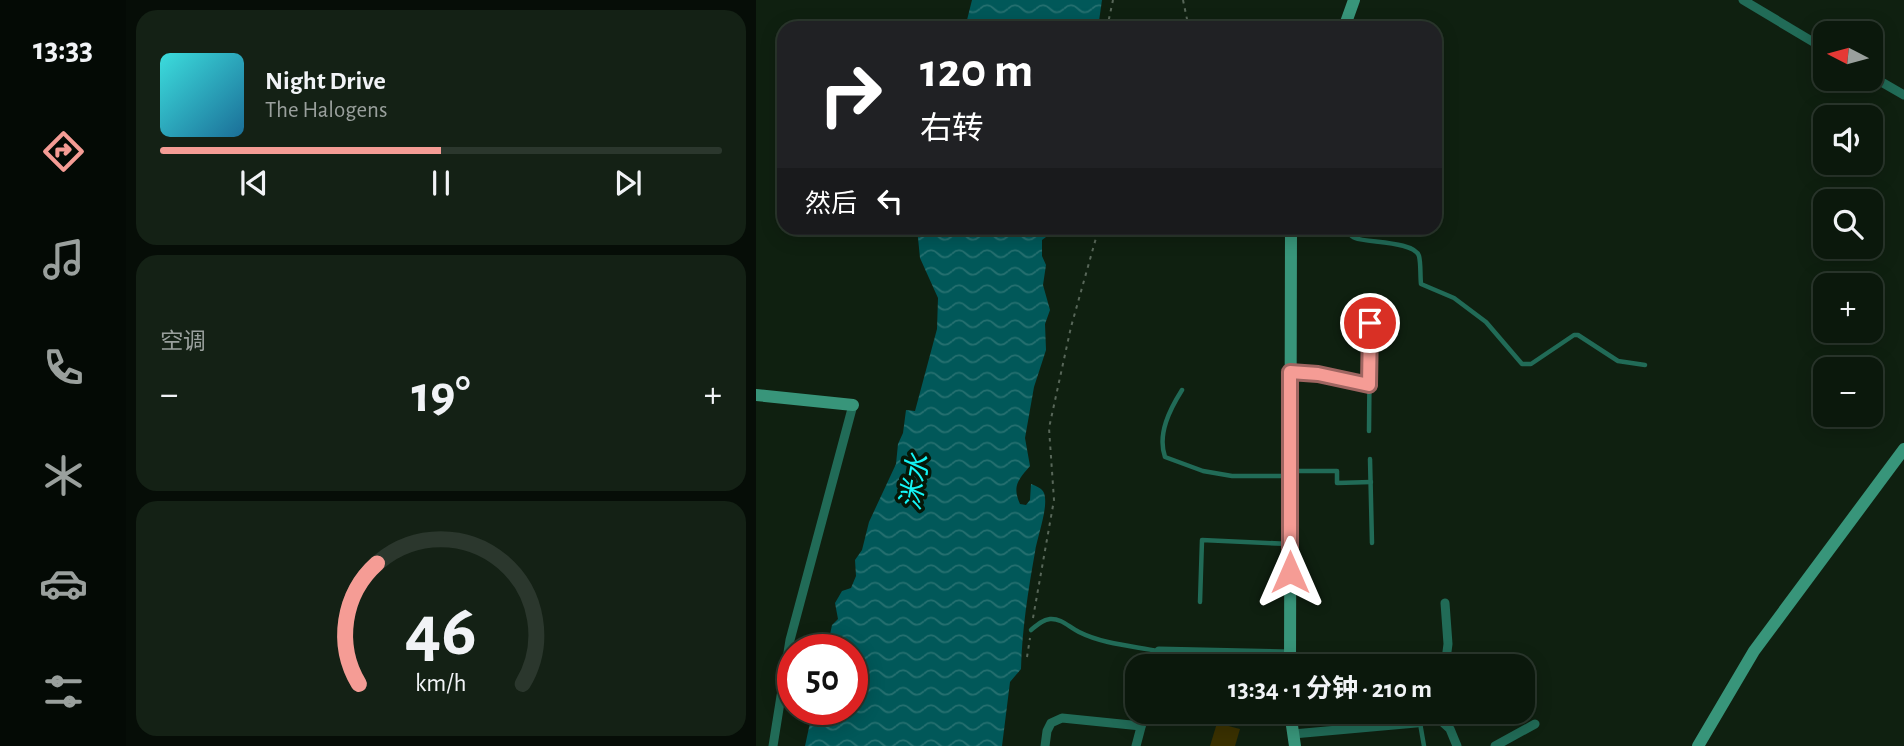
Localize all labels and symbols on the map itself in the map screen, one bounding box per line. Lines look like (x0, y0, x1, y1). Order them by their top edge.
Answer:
north arrow (1813, 21, 1883, 91)
pin (1340, 293, 1400, 353)
water label: 洣水 (895, 450, 935, 512)
position arrow (1253, 535, 1327, 609)
speed limit sign: 50 (777, 634, 868, 725)

